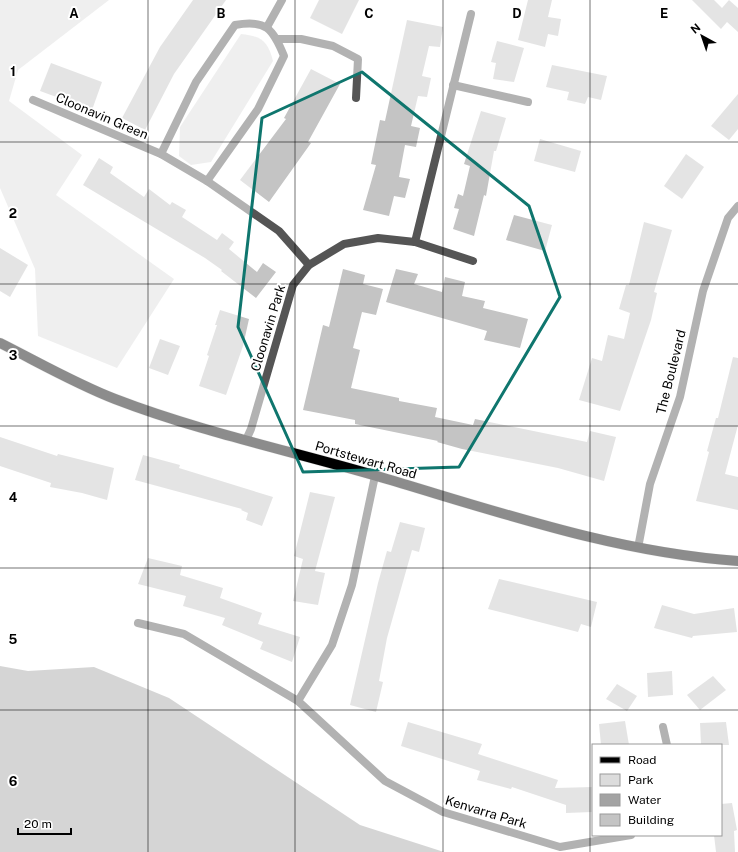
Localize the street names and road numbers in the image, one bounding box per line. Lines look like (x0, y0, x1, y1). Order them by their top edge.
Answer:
street label: Cloonavin Green (54, 90, 150, 142)
street label: Cloonavin Park (248, 283, 288, 373)
street label: The Boulevard (653, 328, 689, 416)
street label: Portstewart Road (313, 438, 419, 482)
street label: Kenvarra Park (443, 792, 529, 832)

